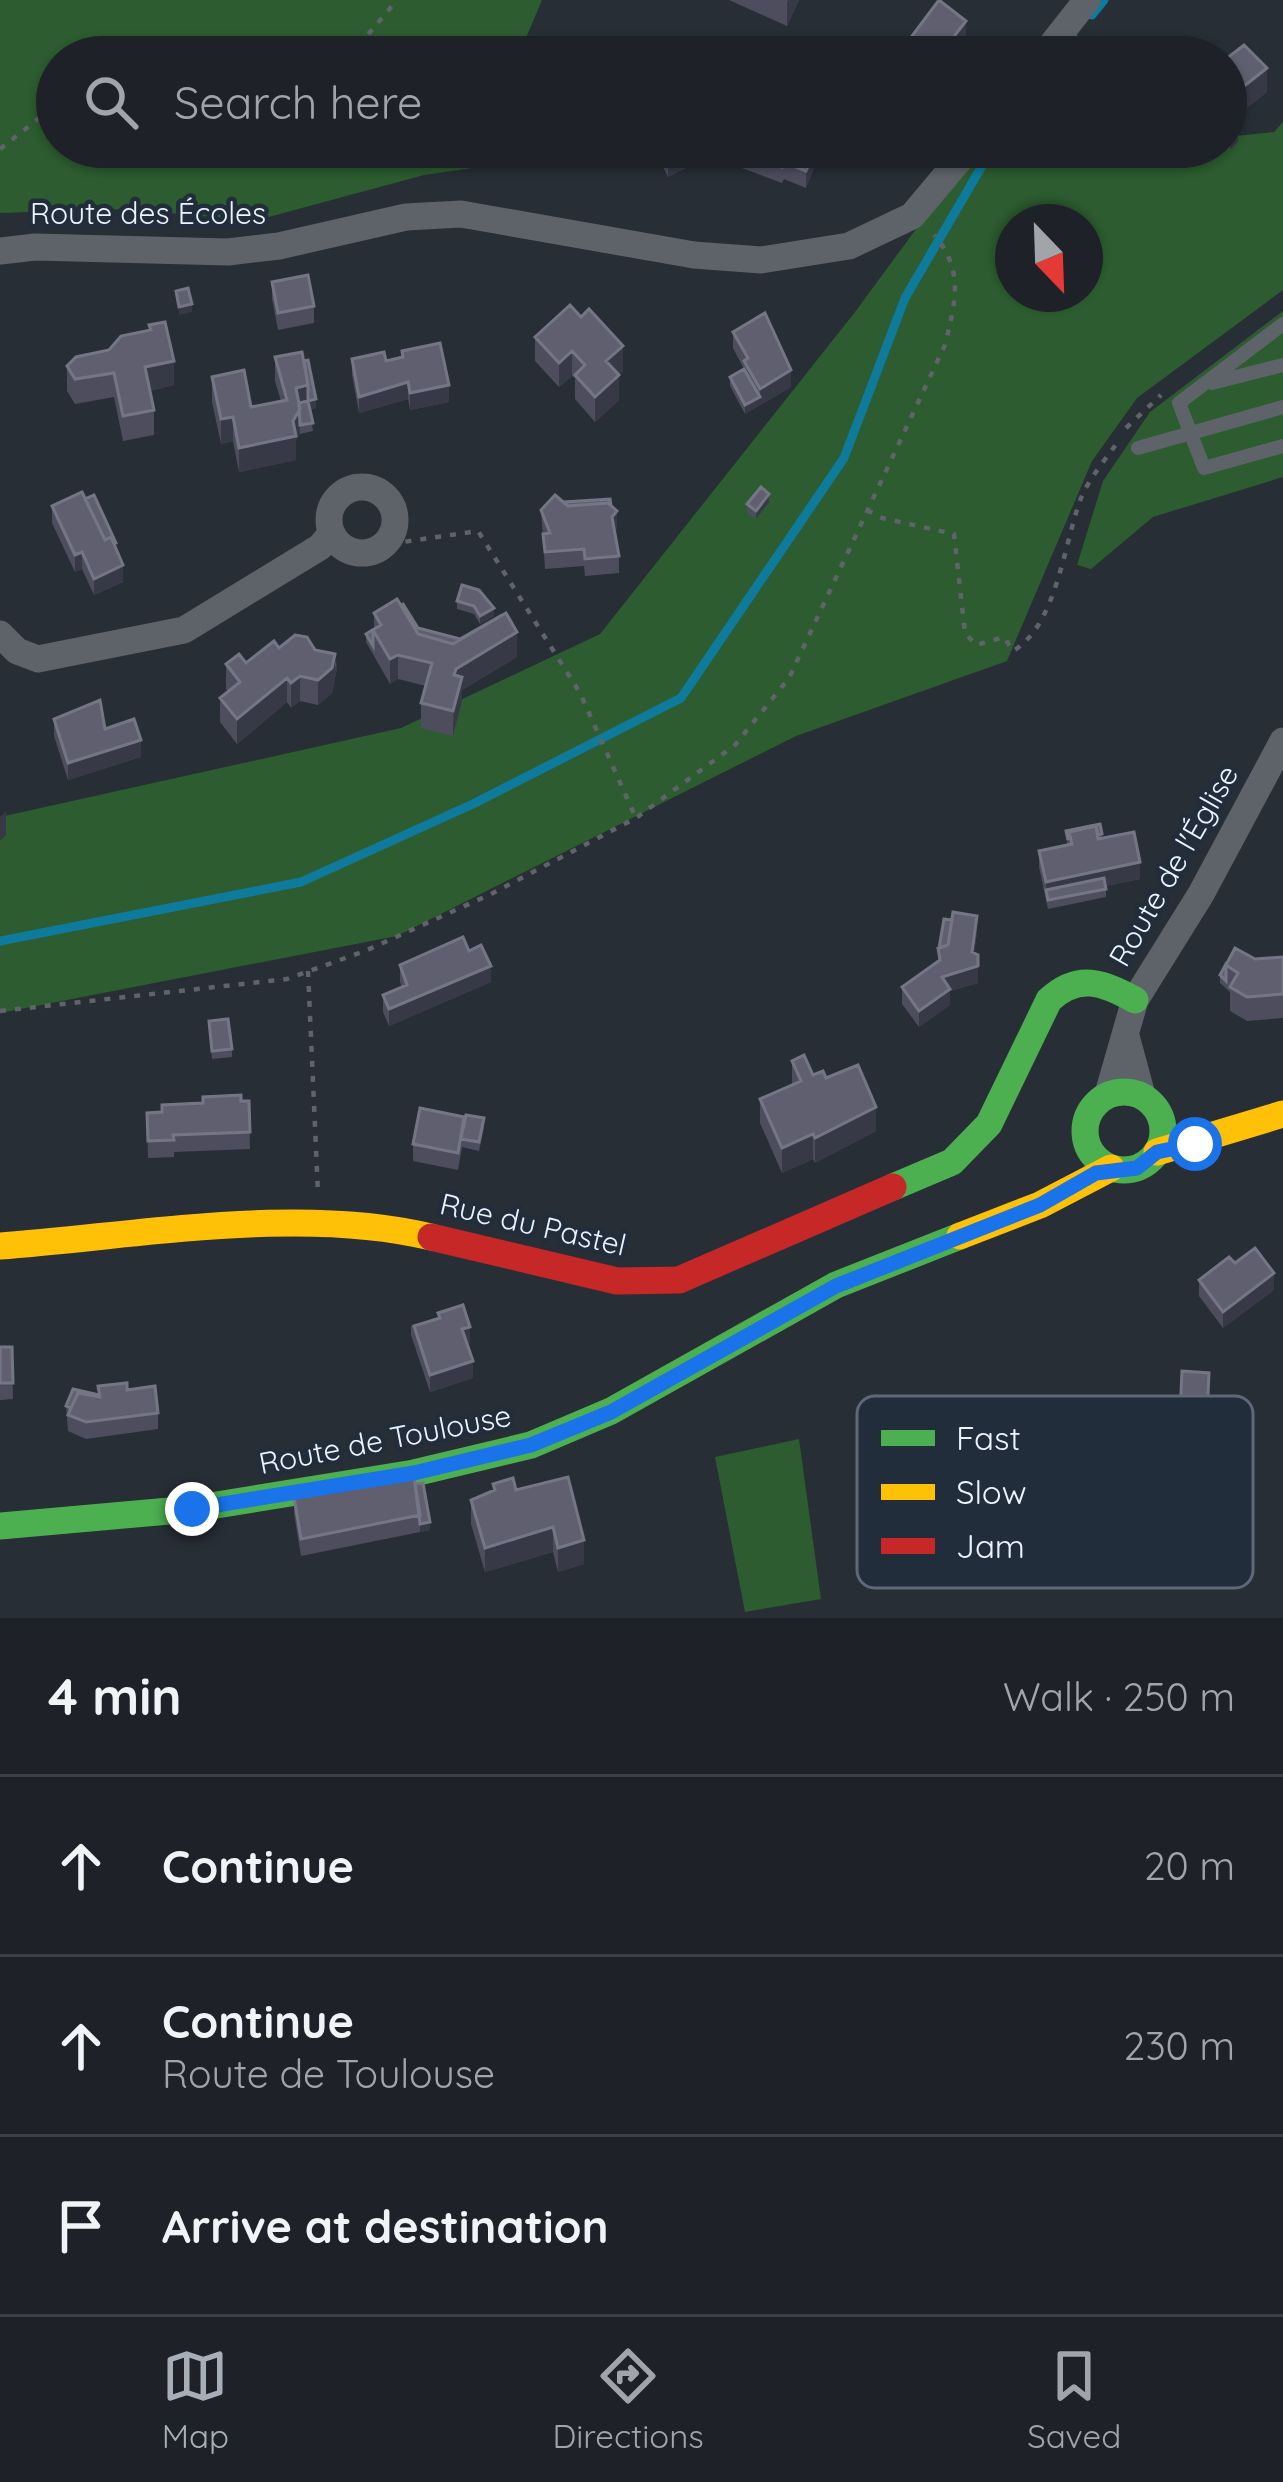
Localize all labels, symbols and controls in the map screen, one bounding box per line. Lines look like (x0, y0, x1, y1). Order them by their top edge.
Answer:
search box (36, 36, 1247, 168)
icon: search (78, 69, 144, 135)
text: Search here (174, 74, 422, 130)
street label: Route des Écoles (30, 194, 266, 232)
north arrow (995, 204, 1103, 312)
street label: Route de l'Église (1100, 758, 1246, 973)
route start (1168, 1117, 1222, 1171)
street label: Rue du Pastel (436, 1184, 630, 1264)
street label: Route de Toulouse (255, 1396, 514, 1482)
legend (857, 1396, 1253, 1588)
text: Fast (956, 1417, 1021, 1458)
text: Slow (956, 1471, 1027, 1512)
route end (165, 1482, 219, 1536)
text: Jam (956, 1525, 1025, 1566)
text: 4 min (48, 1664, 182, 1728)
text: Walk · 250 m (1003, 1672, 1235, 1721)
icon: ahead (48, 1833, 114, 1899)
text: Continue (162, 1838, 354, 1894)
text: 20 m (1144, 1841, 1235, 1890)
text: Continue (162, 1993, 354, 2049)
icon: ahead (48, 2013, 114, 2079)
text: 230 m (1124, 2021, 1235, 2070)
text: Route de Toulouse (162, 2049, 495, 2098)
icon: arrive (48, 2193, 114, 2259)
text: Arrive at destination (162, 2198, 608, 2254)
tab: Map (162, 2343, 229, 2456)
tab: Directions (552, 2343, 704, 2456)
tab: Saved (1027, 2343, 1121, 2456)

